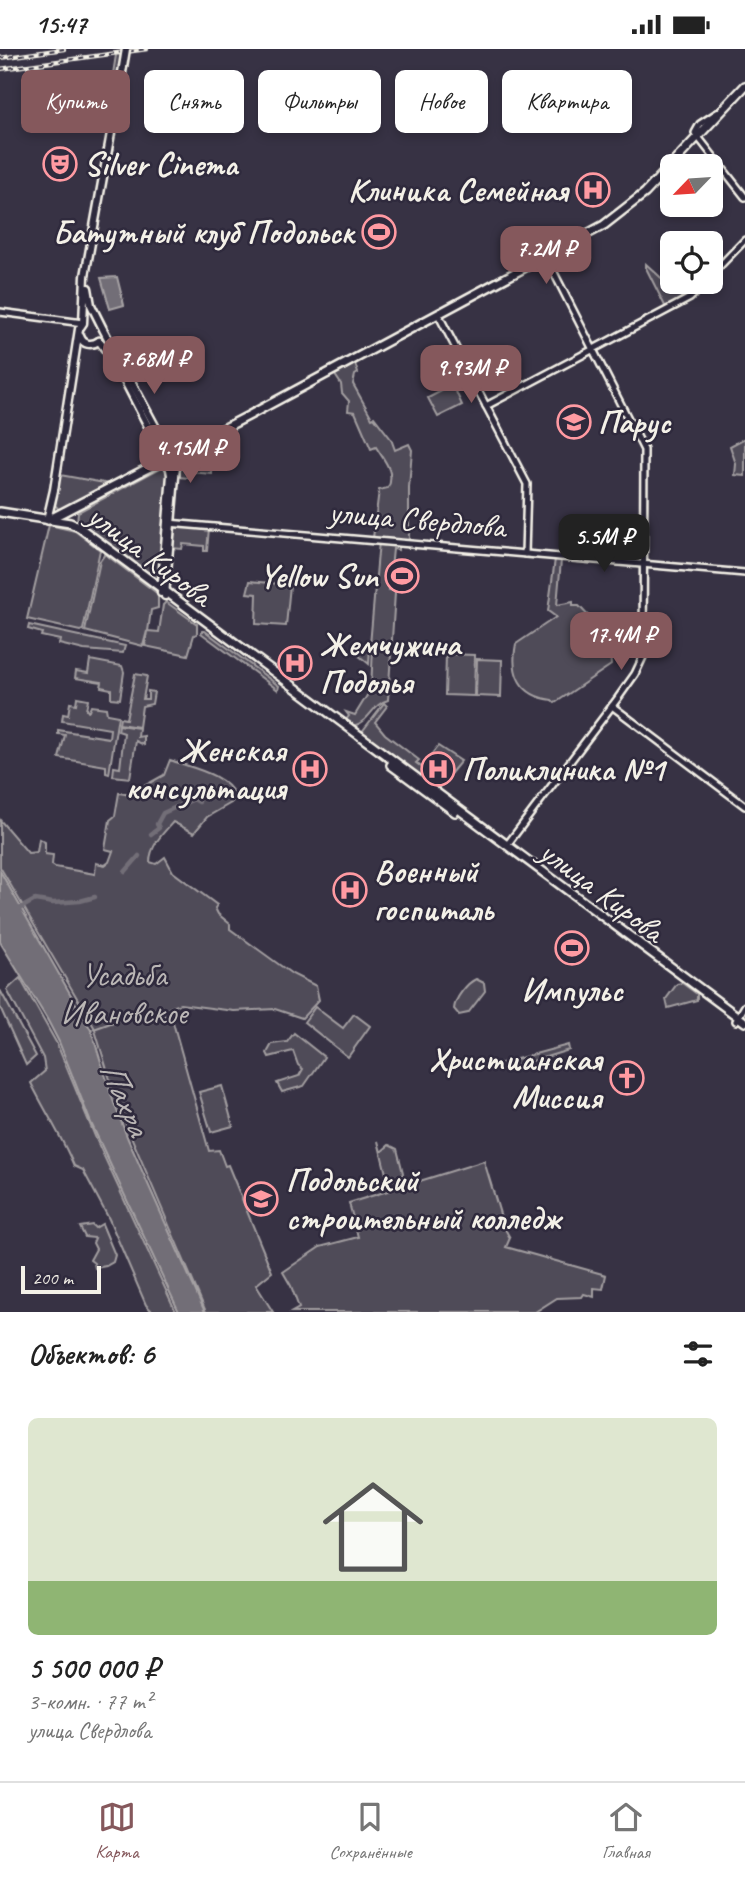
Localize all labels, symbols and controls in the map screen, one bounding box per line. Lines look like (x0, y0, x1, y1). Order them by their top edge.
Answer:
text: 15:47 (35, 8, 86, 41)
chip: Купить (21, 70, 130, 133)
chip: Снять (144, 70, 244, 133)
chip: Фильтры (258, 70, 381, 133)
chip: Новое (395, 70, 488, 133)
chip: Квартира (502, 70, 632, 133)
place label: Silver Cinema (84, 143, 240, 185)
theatre icon: Silver Cinema (41, 145, 79, 183)
north arrow (660, 154, 723, 217)
map controls (660, 154, 723, 294)
place label: Клиника Семейная (348, 169, 570, 211)
hospital icon: Клиника Семейная (574, 171, 612, 209)
place label: Батутный клуб Подольск (52, 211, 357, 253)
sports icon: Батутный клуб Подольск (360, 213, 398, 251)
pin: 7.2M ₽ (489, 226, 603, 286)
button: locate (660, 231, 723, 294)
text: 7.2M ₽ (516, 234, 576, 263)
pin: 7.68M ₽ (89, 337, 219, 396)
text: 7.68M ₽ (119, 344, 189, 373)
pin: 9.93M ₽ (406, 345, 536, 405)
text: 9.93M ₽ (436, 353, 506, 382)
place label: Парус (598, 401, 672, 443)
school or university icon: Парус (555, 403, 593, 441)
pin: 4.15M ₽ (125, 425, 255, 485)
text: 4.15M ₽ (155, 433, 225, 462)
street label: улица Свердлова (325, 490, 509, 548)
street label: улица Кирова (78, 493, 223, 617)
pin: 5.5M ₽ (547, 515, 661, 574)
text: 5.5M ₽ (575, 522, 633, 551)
place label: Yellow Sun (260, 555, 379, 597)
sports icon: Yellow Sun (383, 557, 421, 595)
pin: 17.4M ₽ (556, 613, 686, 672)
text: 17.4M ₽ (586, 620, 656, 649)
place label: Жемчужина Подолья (320, 623, 462, 703)
hospital icon: Жемчужина Подолья (276, 644, 314, 682)
place label: Женская консультация (125, 729, 288, 809)
place label: Поликлиника №1 (462, 748, 668, 790)
hospital icon: Женская консультация (291, 750, 329, 788)
hospital icon: Поликлиника №1 (419, 750, 457, 788)
street label: улица Кирова (530, 829, 675, 953)
place label: Военный госпиталь (374, 850, 495, 930)
hospital icon: Военный госпиталь (331, 871, 369, 909)
sports icon: Импульс (553, 929, 591, 967)
park label: Усадьба Ивановское (61, 954, 189, 1034)
place label: Импульс (521, 969, 624, 1011)
place label: Христианская Миссия (429, 1038, 604, 1118)
water label: Пахра (89, 1054, 162, 1144)
church icon: Христианская Миссия (608, 1059, 646, 1097)
place label: Подольский строительный колледж (286, 1159, 564, 1239)
school or university icon: Подольский строительный колледж (242, 1180, 280, 1218)
scale bar (21, 1263, 102, 1295)
text: 200 m (32, 1266, 73, 1290)
text: Объектов: 6 (28, 1335, 154, 1373)
icon: filters (679, 1335, 717, 1373)
icon: home (310, 1464, 436, 1590)
text: 5 500 000 ₽ (28, 1649, 159, 1687)
text: 3-комн. · 77 m² (28, 1687, 152, 1716)
text: улица Свердлова (28, 1716, 151, 1745)
tab: Карта (95, 1798, 139, 1864)
tab: Сохранённые (329, 1798, 412, 1864)
tab: Главная (602, 1798, 650, 1864)

